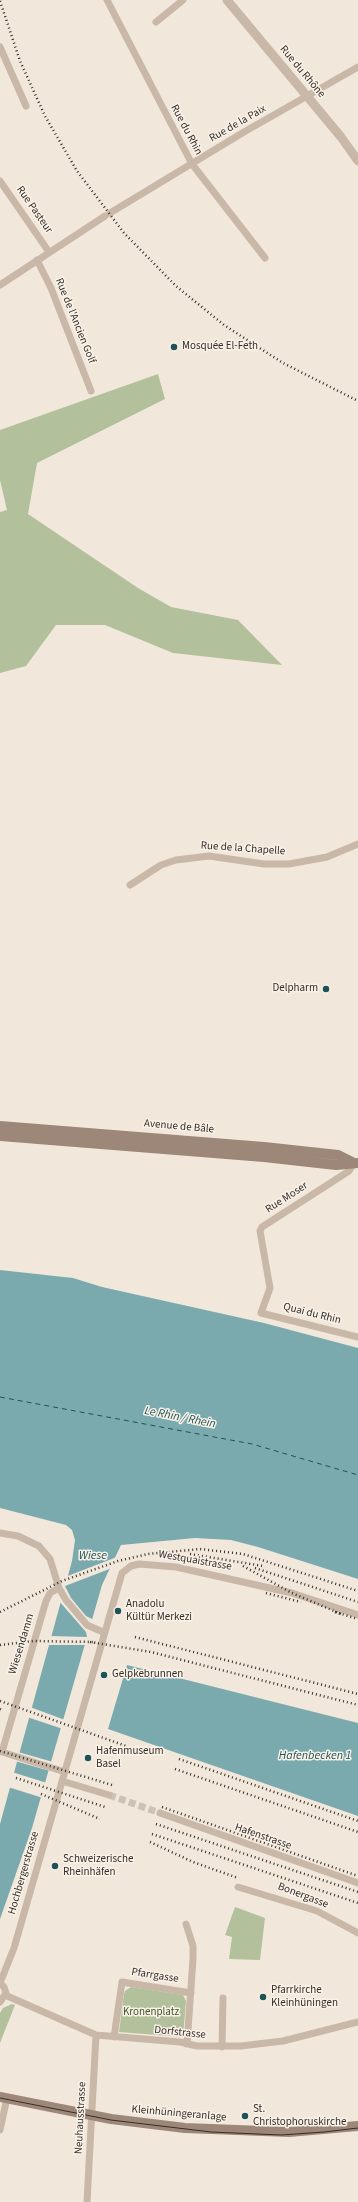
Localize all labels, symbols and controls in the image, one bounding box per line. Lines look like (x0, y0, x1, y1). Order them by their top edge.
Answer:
street label: Rue du Rhône (276, 43, 328, 101)
street label: Rue du Rhin (167, 103, 205, 157)
street label: Rue de la Paix (207, 103, 269, 145)
street label: Rue Pasteur (13, 184, 55, 236)
street label: Rue de l'Ancien Golf (52, 276, 98, 366)
place label: Mosquée El-Feth (182, 340, 258, 354)
marker: Mosquée El-Feth (169, 342, 179, 352)
street label: Rue de la Chapelle (200, 839, 286, 859)
place label: Delpharm (272, 982, 318, 996)
marker: Delpharm (321, 984, 331, 994)
street label: Avenue de Bâle (143, 1117, 215, 1137)
street label: Rue Moser (263, 1179, 311, 1217)
street label: Quai du Rhin (282, 1300, 342, 1328)
water label: Le Rhin / Rhein (143, 1404, 217, 1432)
street label: Westquaistrasse (157, 1548, 233, 1574)
water label: Wiese (79, 1549, 107, 1563)
place label: Anadolu Kültür Merkezi (126, 1598, 192, 1624)
marker: Anadolu Kültür Merkezi (113, 1606, 123, 1616)
street label: Wiesendamm (7, 1612, 37, 1676)
place label: Gelpkebrunnen (112, 1668, 183, 1682)
marker: Gelpkebrunnen (99, 1670, 109, 1680)
place label: Hafenmuseum Basel (96, 1745, 164, 1771)
water label: Hafenbecken 1 (279, 1749, 351, 1763)
marker: Hafenmuseum Basel (83, 1753, 93, 1763)
street label: Hafenstrasse (233, 1821, 293, 1853)
street label: Hochbergerstrasse (6, 1830, 42, 1916)
place label: Schweizerische Rheinhäfen (63, 1853, 134, 1879)
marker: Schweizerische Rheinhäfen (50, 1861, 60, 1871)
street label: Bonergasse (276, 1880, 330, 1912)
street label: Pfarrgasse (130, 1966, 180, 1986)
place label: Pfarrkirche Kleinhüningen (271, 1984, 338, 2010)
marker: Pfarrkirche Kleinhüningen (258, 1992, 268, 2002)
park label: Kronenplatz (123, 2006, 179, 2020)
street label: Dorfstrasse (154, 2024, 206, 2042)
street label: Neuhausstrasse (73, 2081, 89, 2155)
street label: Kleinhüningeranlage (131, 2103, 227, 2125)
place label: St. Christophoruskirche (253, 2103, 346, 2129)
marker: St. Christophoruskirche (240, 2111, 250, 2121)

